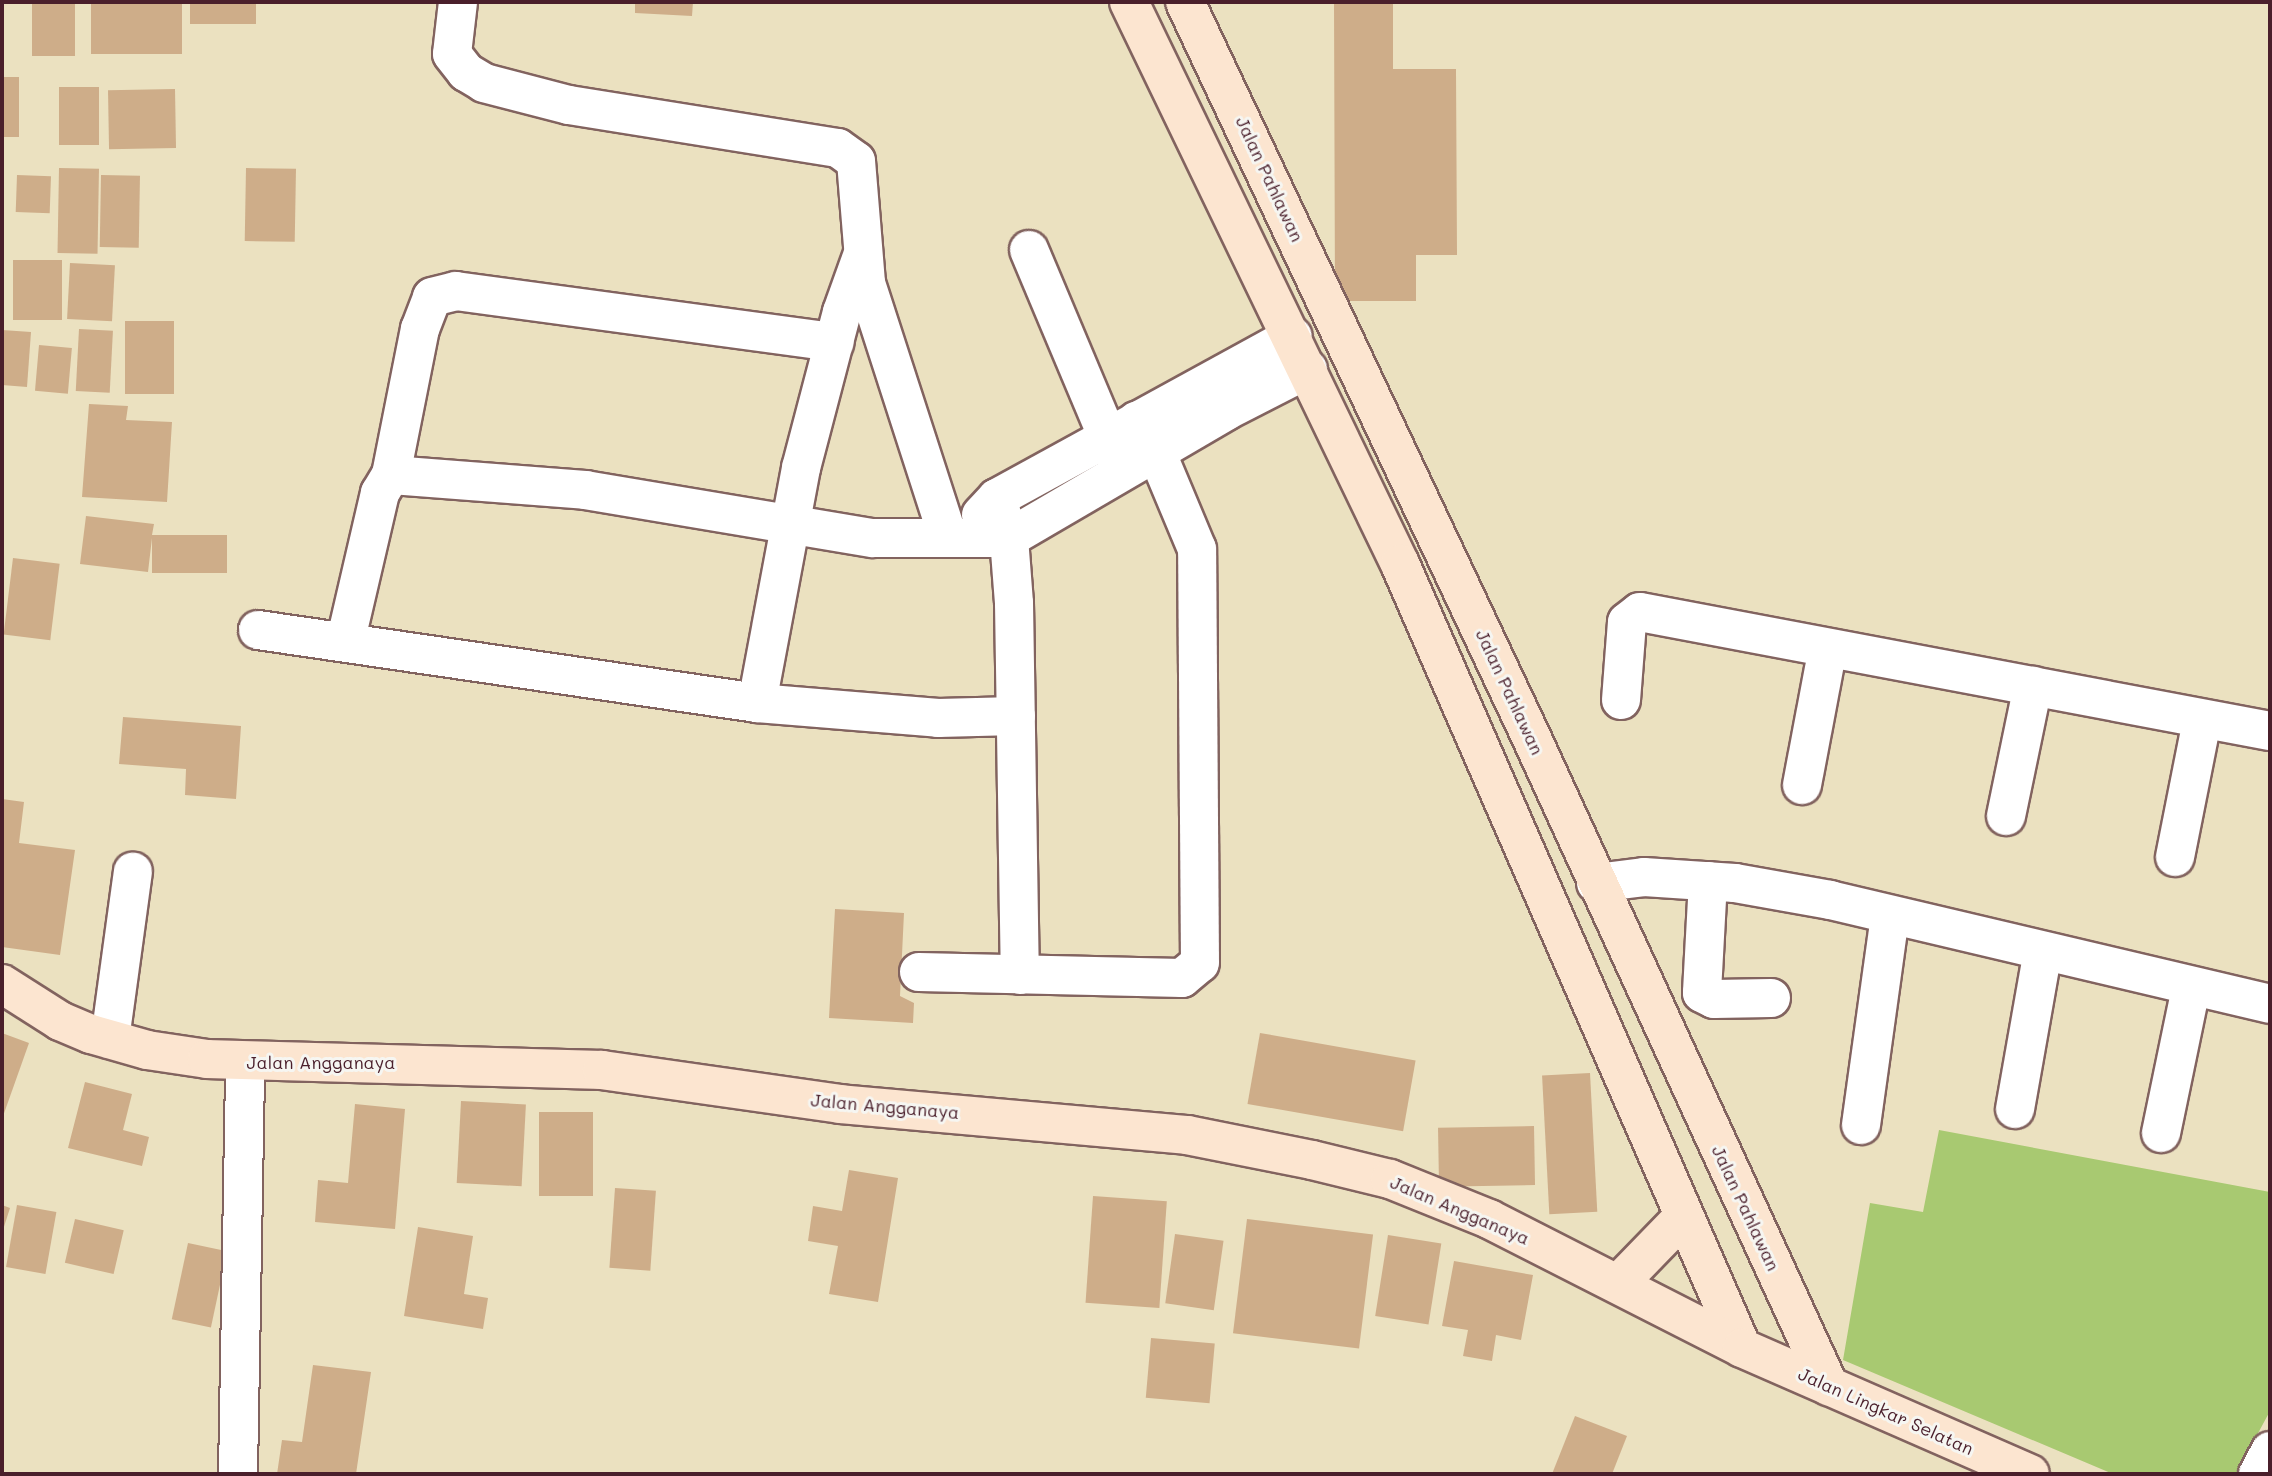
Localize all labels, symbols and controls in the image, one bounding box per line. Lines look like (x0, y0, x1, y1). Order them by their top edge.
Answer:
street label: Jalan Pahlawan (1232, 113, 1308, 245)
street label: Jalan Pahlawan (1472, 626, 1548, 758)
street label: Jalan Angganaya (247, 1051, 395, 1073)
street label: Jalan Angganaya (810, 1089, 960, 1123)
street label: Jalan Pahlawan (1708, 1142, 1784, 1274)
street label: Jalan Angganaya (1387, 1171, 1533, 1249)
street label: Jalan Lingkar Selatan (1795, 1363, 1977, 1459)

